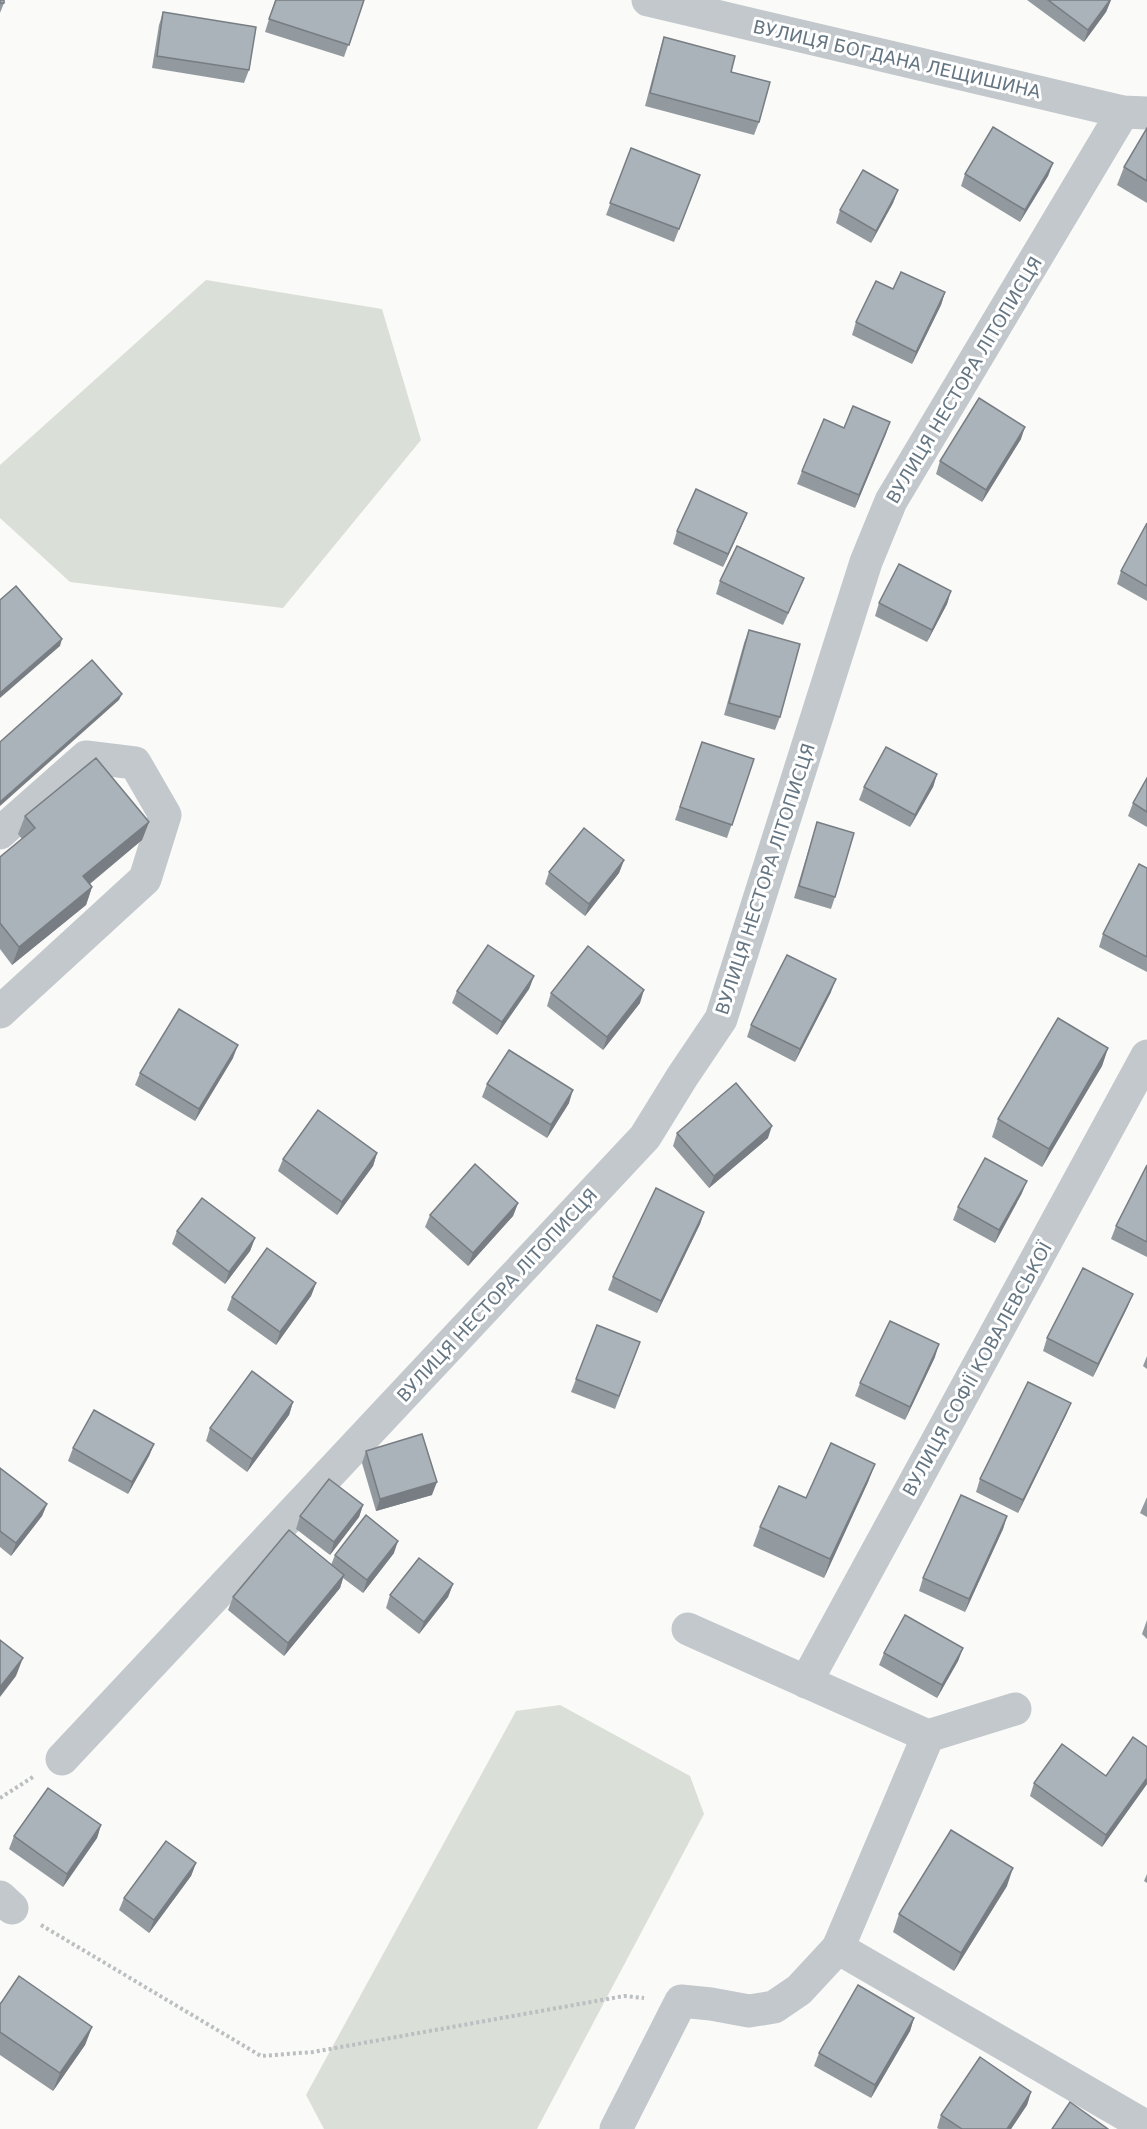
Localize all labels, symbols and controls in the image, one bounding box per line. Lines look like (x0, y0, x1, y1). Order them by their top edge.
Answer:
street label: ВУЛИЦЯ БОГДАНА ЛЕЩИШИНА (751, 16, 1044, 103)
street label: ВУЛИЦЯ НЕСТОРА ЛІТОПИСЦЯ (882, 253, 1046, 507)
street label: ВУЛИЦЯ НЕСТОРА ЛІТОПИСЦЯ (711, 741, 819, 1017)
street label: ВУЛИЦЯ НЕСТОРА ЛІТОПИСЦЯ (392, 1184, 602, 1406)
street label: ВУЛИЦЯ СОФІЇ КОВАЛЕВСЬКОЇ (898, 1238, 1056, 1500)

